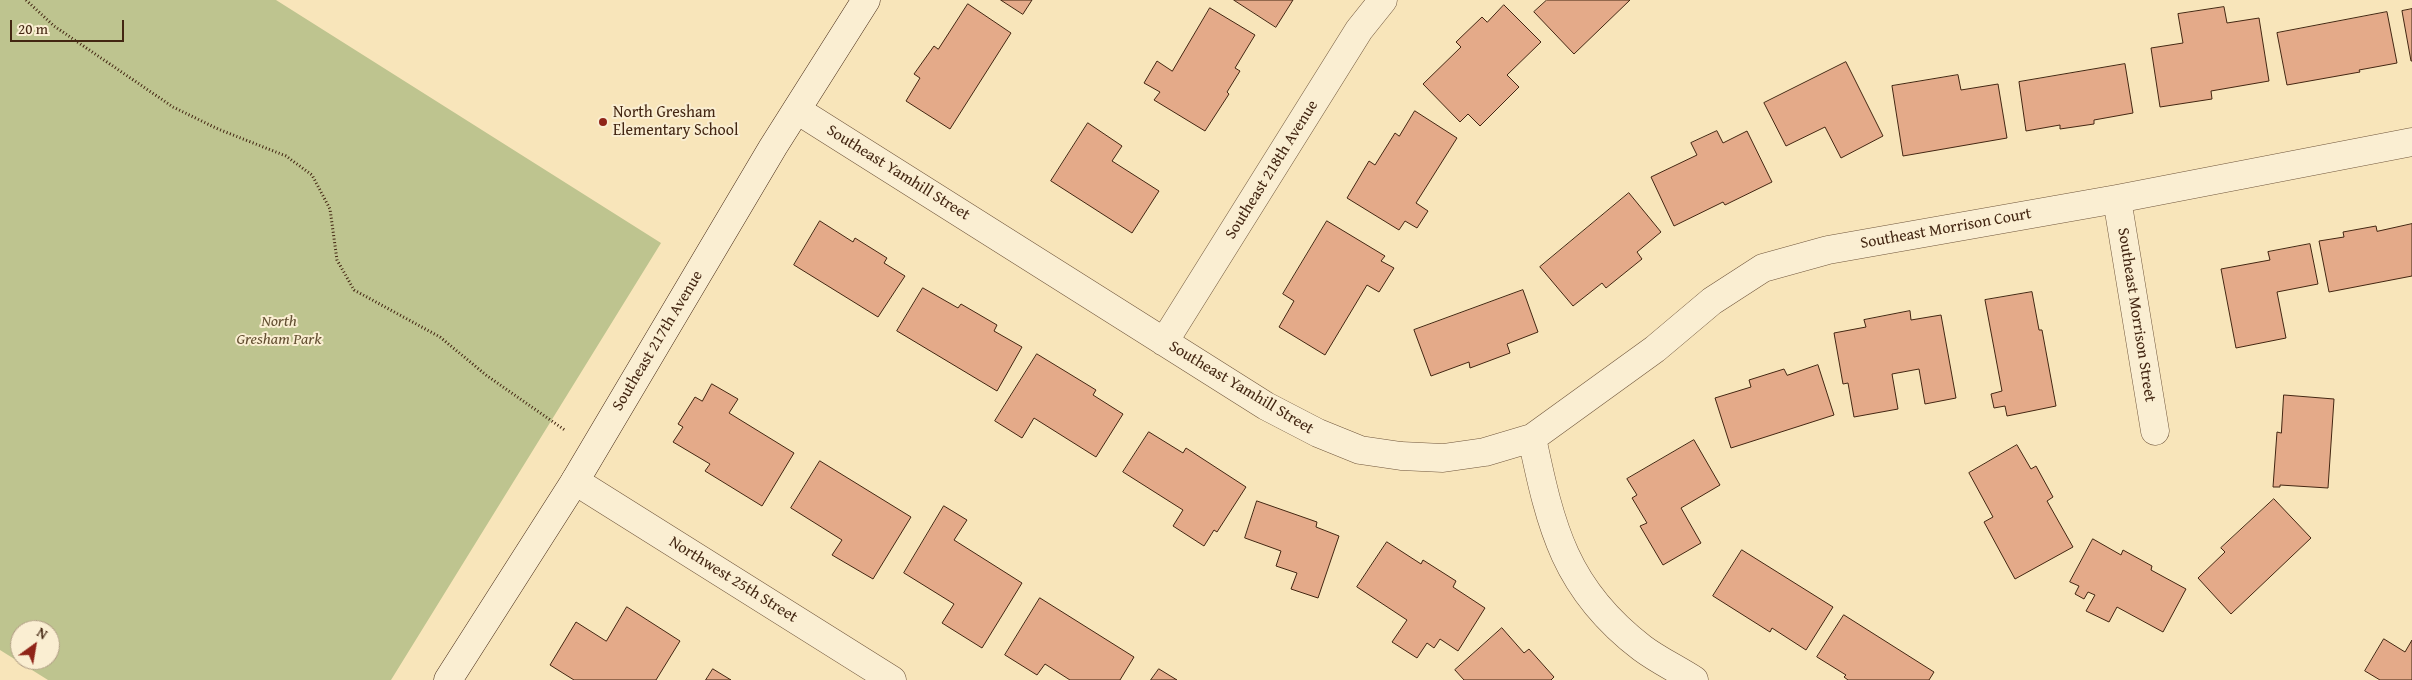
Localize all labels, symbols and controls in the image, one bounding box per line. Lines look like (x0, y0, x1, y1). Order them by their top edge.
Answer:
scale bar (12, 10, 126, 42)
text: 20 m (18, 18, 48, 39)
street label: Southeast 218th Avenue (1221, 97, 1323, 243)
place label: North Gresham Elementary School (613, 103, 738, 141)
marker: North Gresham Elementary School (597, 116, 609, 128)
street label: Southeast Yamhill Street (823, 121, 973, 225)
street label: Southeast Morrison Court (1859, 204, 2033, 254)
street label: Southeast Morrison Street (2113, 226, 2159, 404)
street label: Southeast 217th Avenue (608, 267, 708, 415)
park label: North Gresham Park (236, 312, 322, 350)
street label: Southeast Yamhill Street (1165, 337, 1317, 439)
street label: Northwest 25th Street (665, 533, 801, 627)
north arrow (10, 620, 60, 670)
text: N (33, 622, 52, 644)

